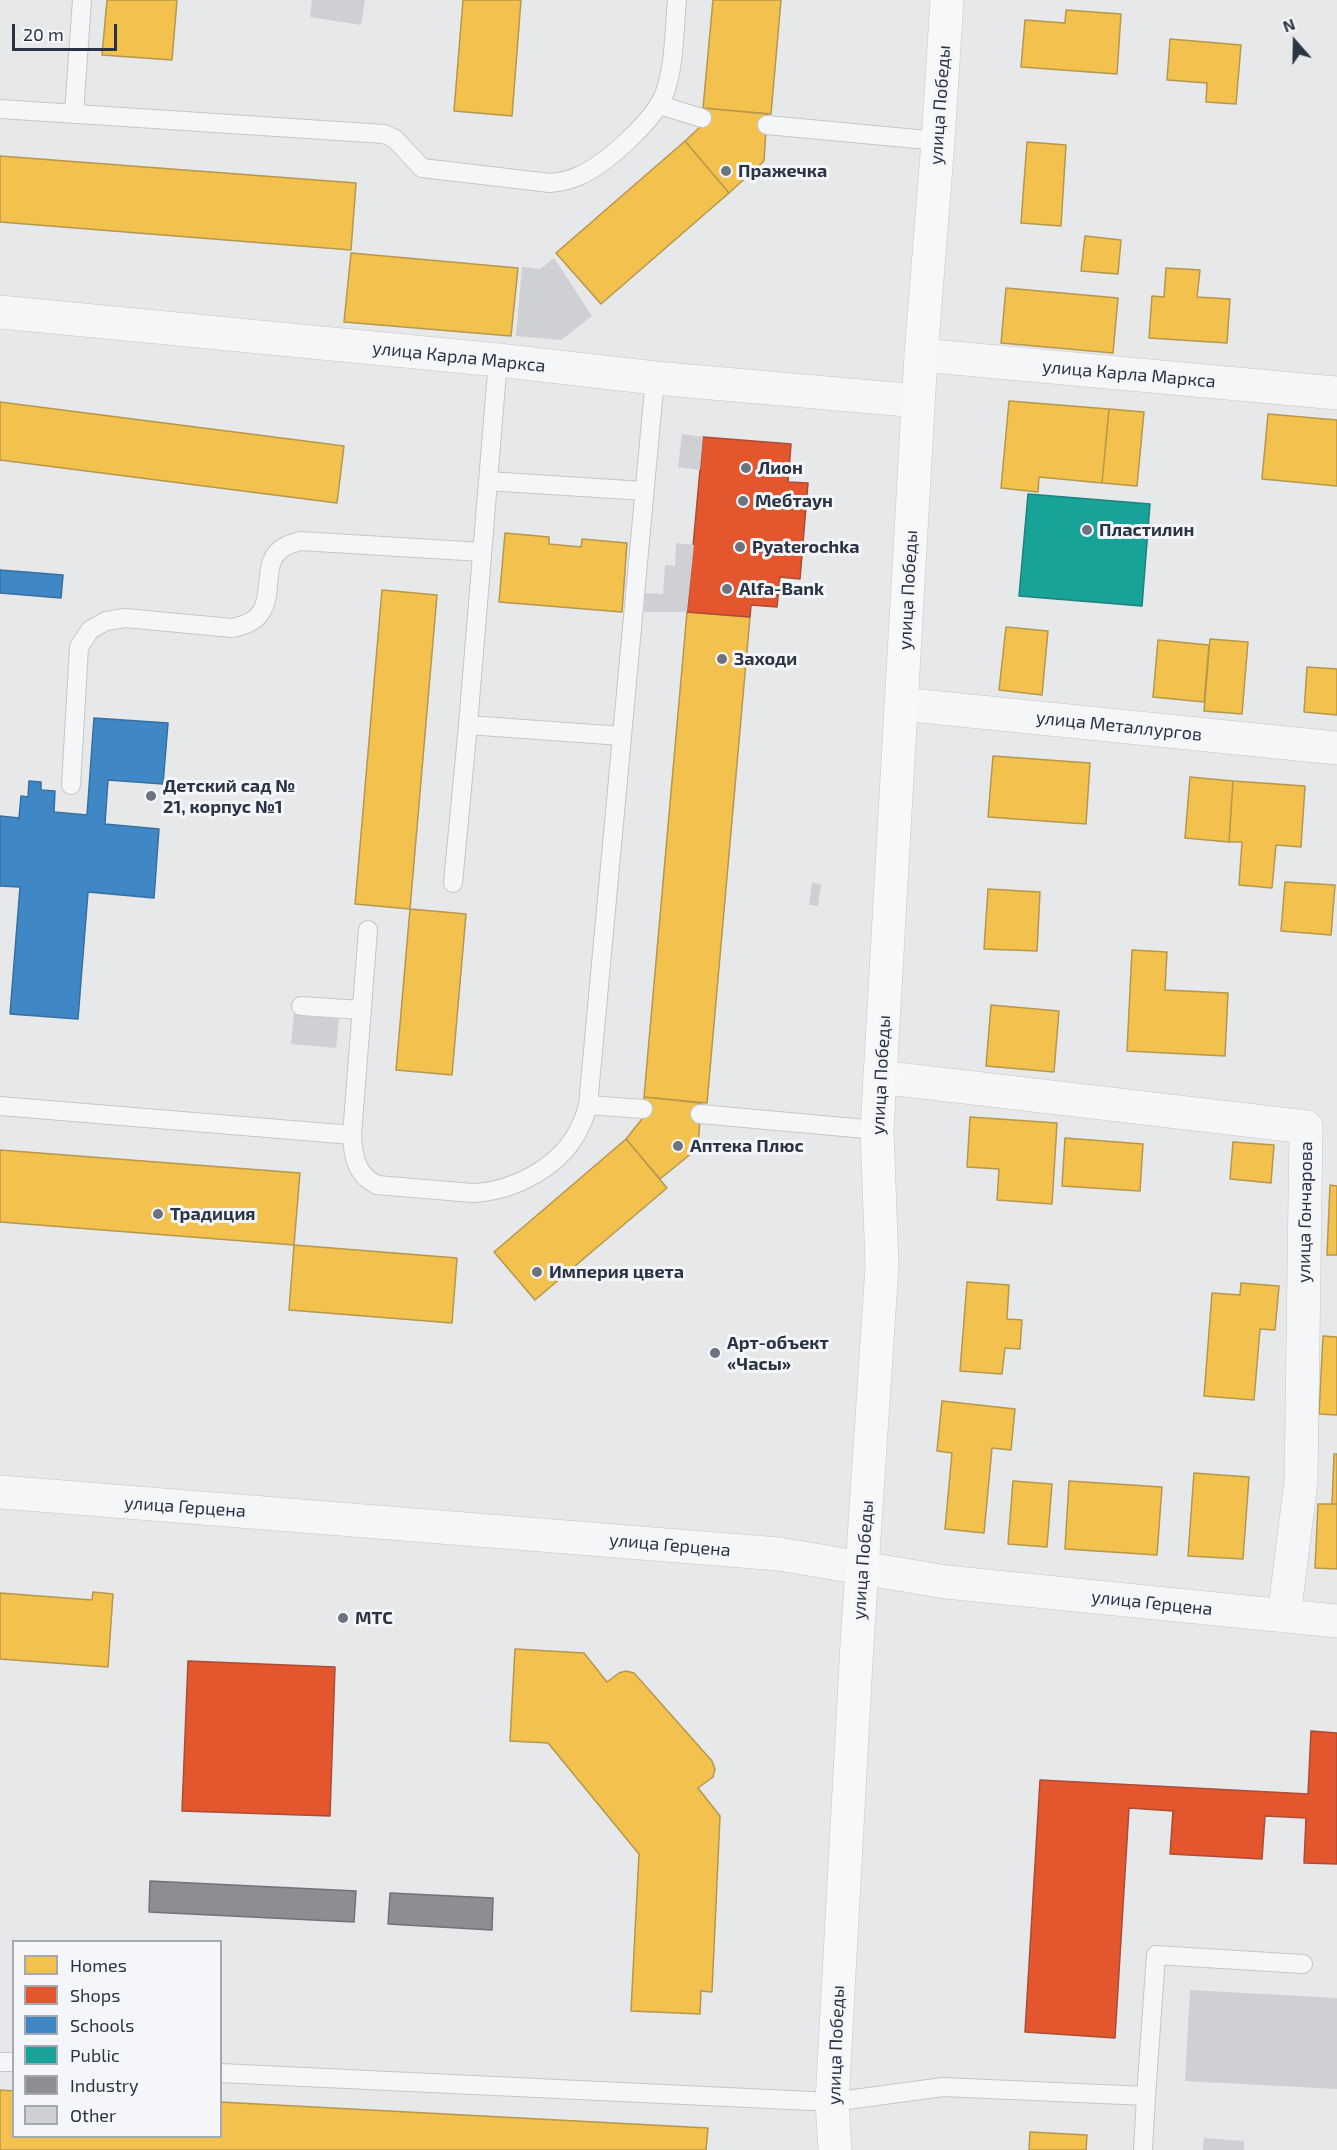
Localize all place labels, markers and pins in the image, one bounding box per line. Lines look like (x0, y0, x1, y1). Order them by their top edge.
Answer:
place label: Пражечка (738, 160, 827, 182)
marker: Пражечка (719, 164, 733, 178)
place label: Лион (758, 457, 803, 479)
marker: Лион (739, 461, 753, 475)
place label: Мебтаун (755, 490, 833, 512)
marker: Мебтаун (736, 494, 750, 508)
place label: Пластилин (1099, 519, 1194, 541)
marker: Пластилин (1080, 523, 1094, 537)
place label: Pyaterochka (752, 536, 859, 558)
marker: Pyaterochka (733, 540, 747, 554)
place label: Alfa-Bank (739, 578, 824, 600)
marker: Alfa-Bank (720, 582, 734, 596)
place label: Заходи (734, 648, 797, 670)
marker: Заходи (715, 652, 729, 666)
place label: Детский сад № 21, корпус №1 (163, 775, 295, 818)
marker: Детский сад № 21, корпус №1 (144, 789, 158, 803)
place label: Аптека Плюс (690, 1135, 804, 1157)
marker: Аптека Плюс (671, 1139, 685, 1153)
place label: Традиция (170, 1203, 256, 1225)
marker: Традиция (151, 1207, 165, 1221)
place label: Империя цвета (549, 1261, 684, 1283)
marker: Империя цвета (530, 1265, 544, 1279)
place label: Арт-объект «Часы» (727, 1332, 829, 1374)
marker: Арт-объект «Часы» (708, 1346, 722, 1360)
place label: МТС (355, 1607, 393, 1629)
marker: МТС (336, 1611, 350, 1625)

